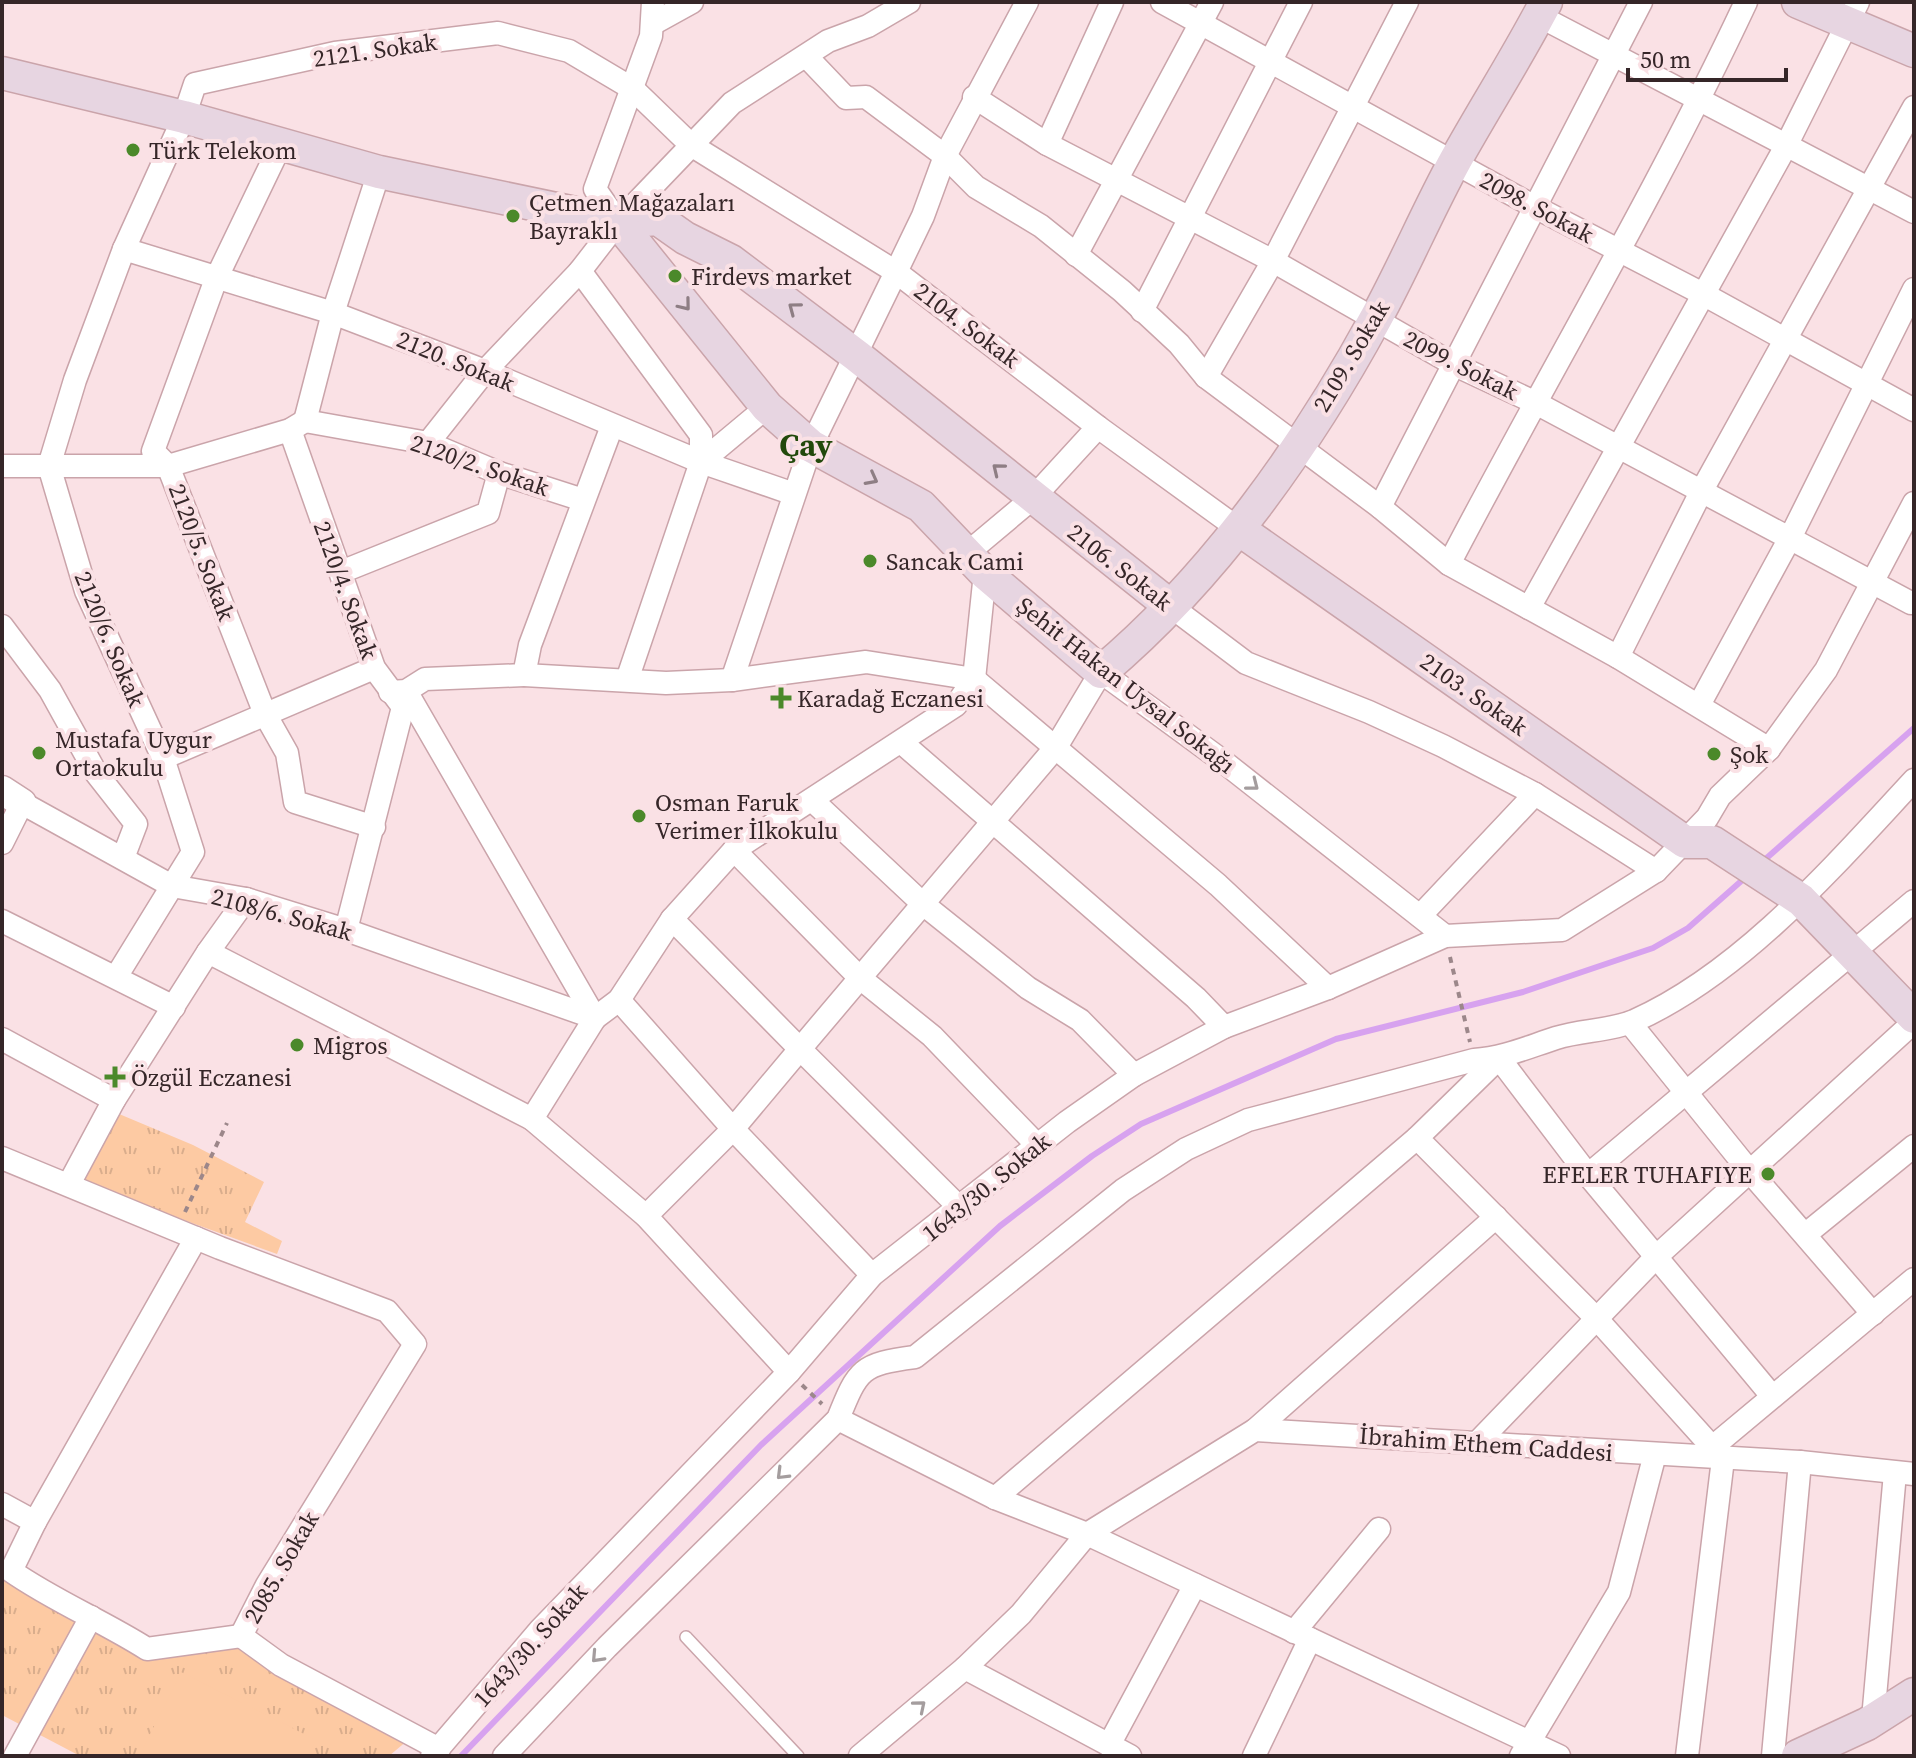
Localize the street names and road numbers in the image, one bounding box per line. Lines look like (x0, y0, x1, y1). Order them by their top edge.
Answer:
street label: 2121. Sokak (311, 25, 440, 75)
street label: 2098. Sokak (1474, 163, 1600, 251)
street label: 2104. Sokak (907, 274, 1027, 376)
street label: 2109. Sokak (1305, 293, 1398, 418)
street label: 2120. Sokak (392, 322, 521, 400)
street label: 2099. Sokak (1398, 322, 1525, 408)
street label: 2120/2. Sokak (406, 426, 554, 504)
street label: 2120/5. Sokak (161, 479, 244, 626)
street label: 2106. Sokak (1061, 516, 1180, 619)
street label: 2120/4. Sokak (306, 517, 386, 664)
street label: 2120/6. Sokak (67, 566, 154, 713)
street label: Şehit Hakan Uysal Sokağı (1010, 589, 1242, 781)
street label: 2103. Sokak (1414, 645, 1535, 744)
street label: 2108/6. Sokak (208, 879, 357, 949)
street label: 1643/30. Sokak (915, 1124, 1058, 1249)
street label: İbrahim Ethem Caddesi (1358, 1419, 1614, 1469)
street label: 2085. Sokak (236, 1504, 327, 1629)
street label: 1643/30. Sokak (465, 1575, 595, 1714)

